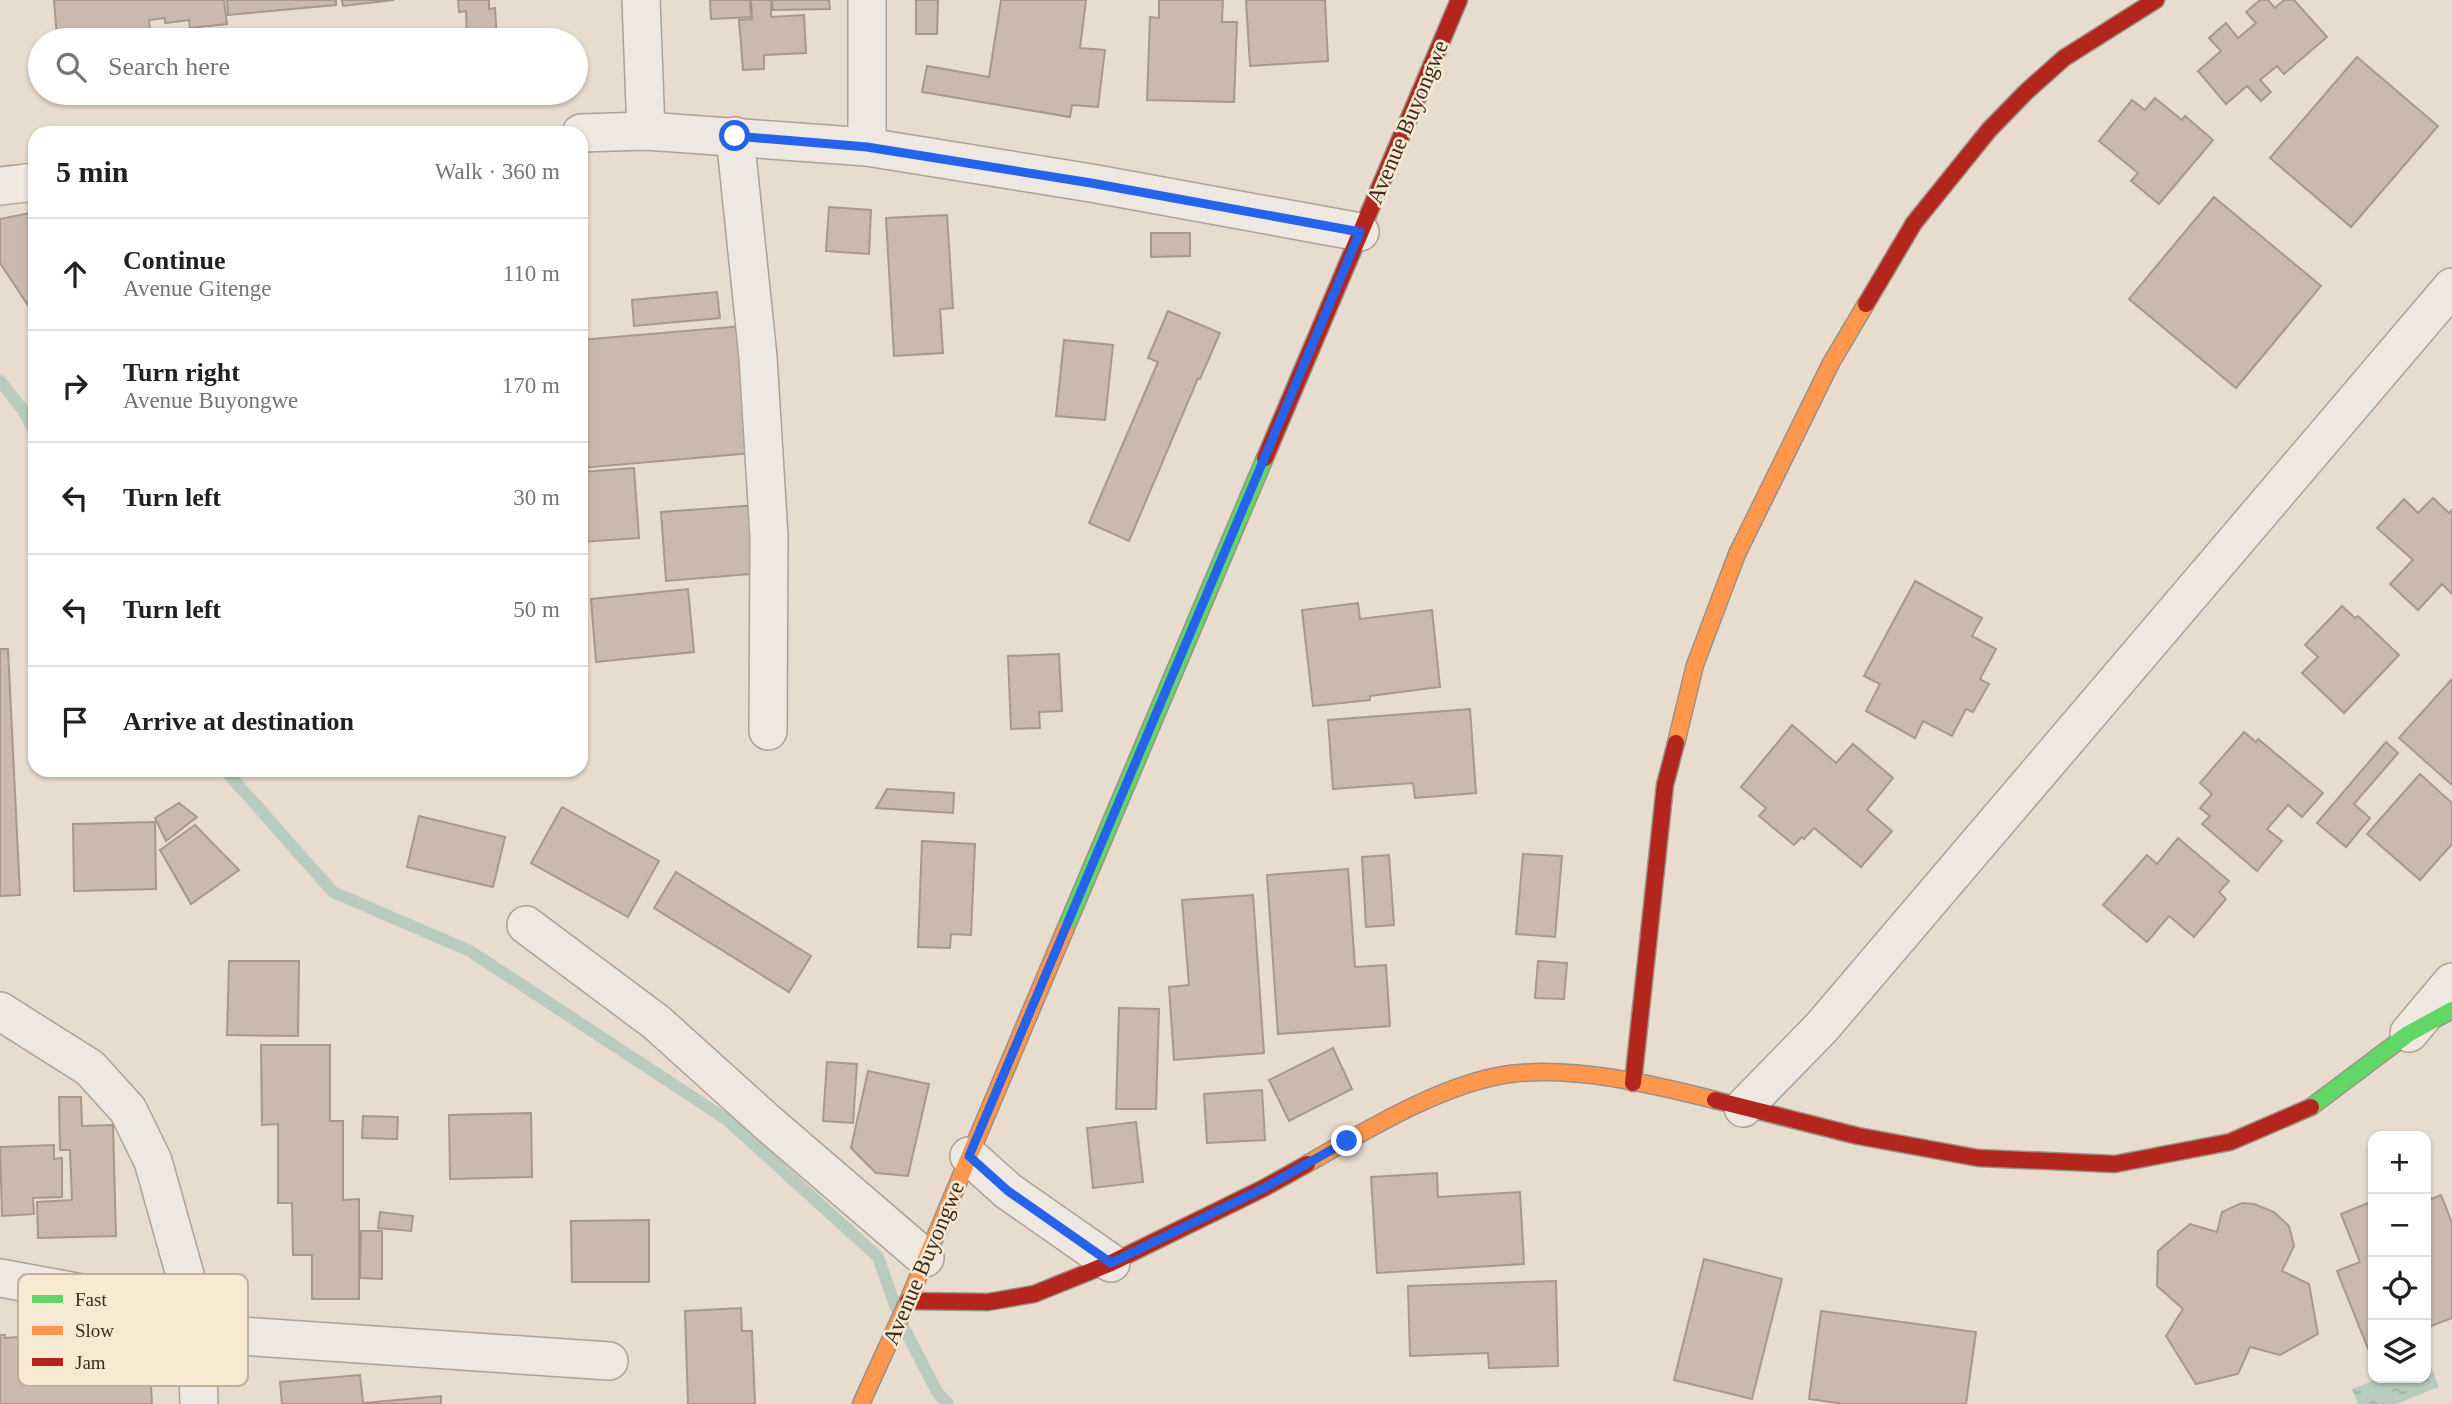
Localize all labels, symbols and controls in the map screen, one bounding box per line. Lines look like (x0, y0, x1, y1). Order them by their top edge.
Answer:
search box (28, 28, 588, 105)
street label: Avenue Buyongwe (1362, 37, 1453, 208)
icon: search (52, 48, 90, 86)
text: Search here (108, 52, 230, 81)
route start (719, 120, 750, 151)
text: 5 min (56, 155, 129, 188)
text: Walk · 360 m (435, 159, 560, 184)
text: Continue (123, 246, 226, 275)
icon: ahead (56, 255, 94, 293)
text: 110 m (503, 261, 560, 286)
text: Avenue Gitenge (123, 276, 271, 301)
text: Turn right (123, 358, 240, 387)
icon: right (56, 367, 94, 405)
text: 170 m (502, 373, 560, 398)
text: Avenue Buyongwe (123, 388, 298, 413)
icon: left (56, 479, 94, 517)
text: Turn left (123, 483, 221, 512)
text: 30 m (513, 485, 560, 510)
icon: left (56, 591, 94, 629)
text: Turn left (123, 595, 221, 624)
text: 50 m (513, 597, 560, 622)
icon: arrive (56, 703, 94, 741)
text: Arrive at destination (123, 707, 354, 736)
route end (1331, 1125, 1362, 1156)
map controls (2368, 1131, 2431, 1383)
button: + (2368, 1131, 2431, 1194)
street label: Avenue Buyongwe (878, 1178, 969, 1349)
button: − (2368, 1194, 2431, 1257)
button: locate (2368, 1257, 2431, 1320)
legend (18, 1274, 248, 1386)
text: Fast (75, 1289, 107, 1310)
text: Slow (75, 1320, 114, 1341)
button: layers (2368, 1320, 2431, 1383)
text: Jam (75, 1352, 106, 1373)

